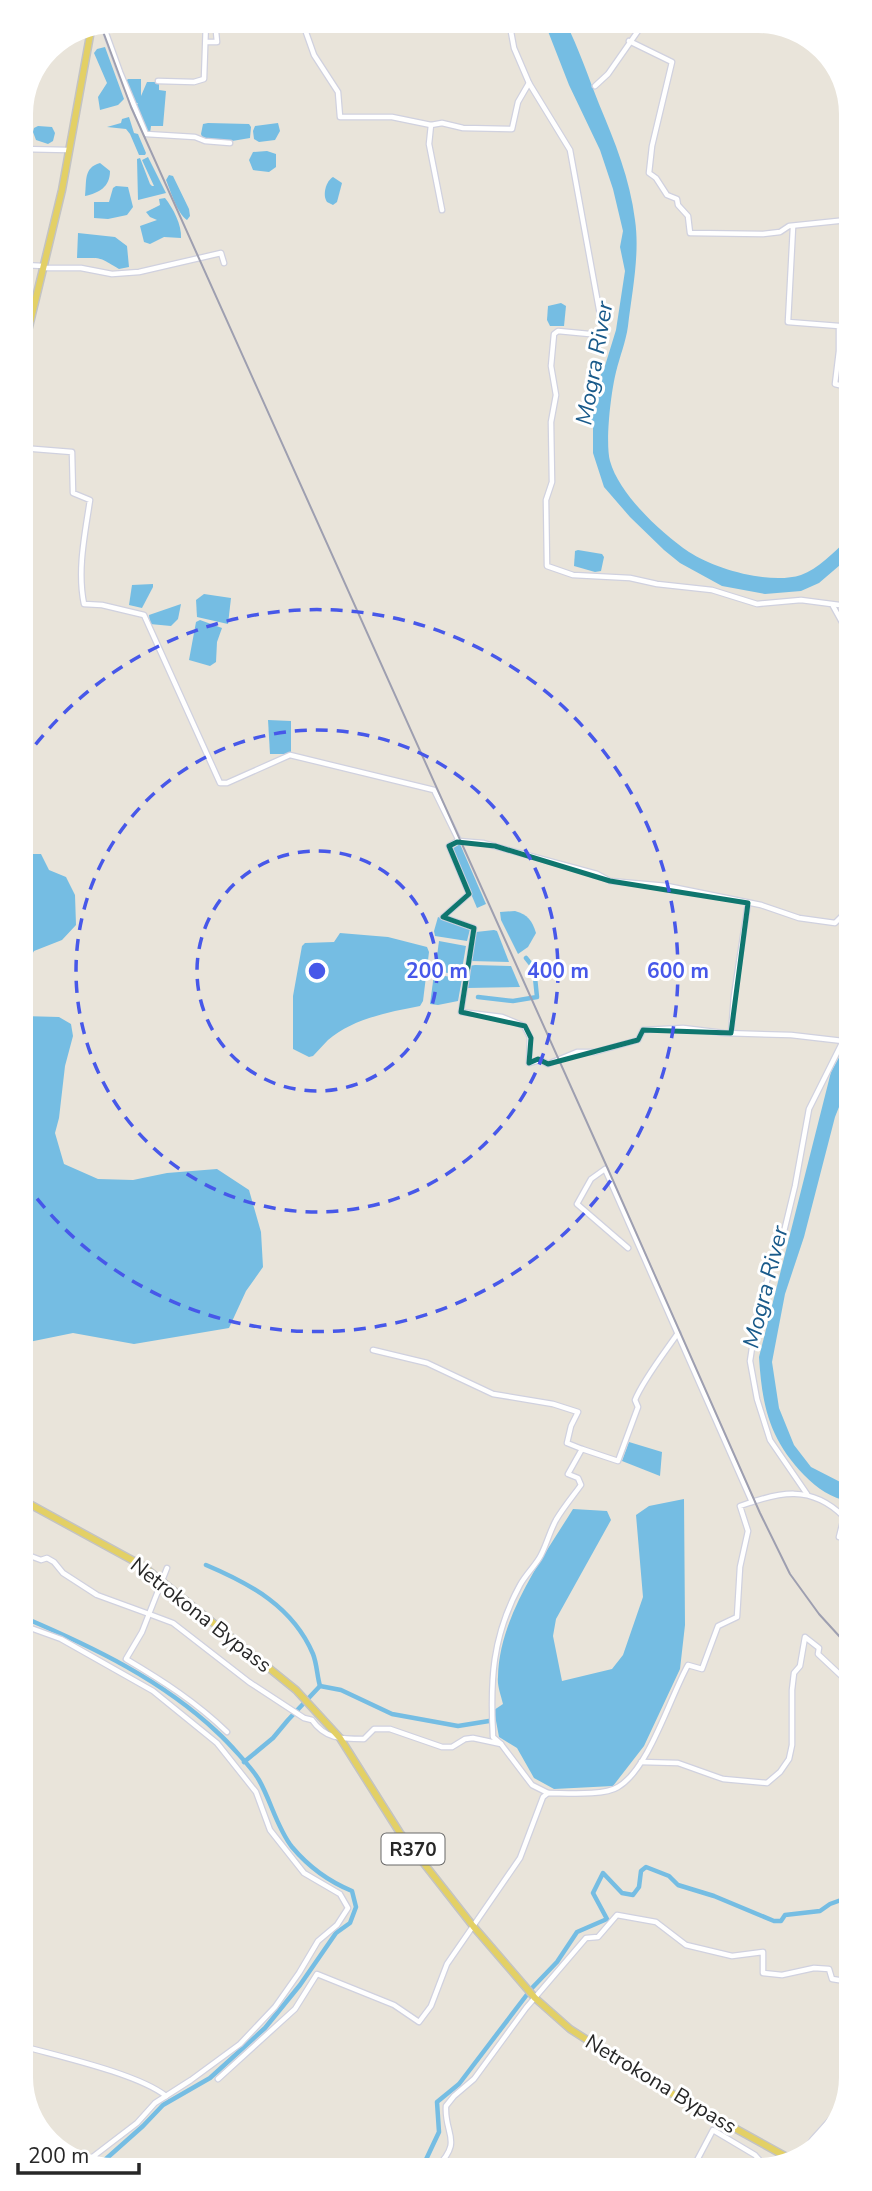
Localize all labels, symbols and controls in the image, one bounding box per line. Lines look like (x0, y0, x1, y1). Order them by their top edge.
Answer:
water label: Mogra River (568, 298, 621, 427)
text: 200 m (406, 957, 468, 985)
text: 400 m (527, 957, 589, 985)
text: 600 m (647, 957, 709, 985)
centre of rings (305, 959, 329, 983)
water label: Mogra River (735, 1222, 796, 1352)
street label: Netrokona Bypass (125, 1551, 277, 1679)
road number: R370 (382, 1834, 444, 1865)
street label: Netrokona Bypass (580, 2028, 742, 2140)
scale bar (18, 2132, 138, 2176)
text: 200 m (28, 2142, 89, 2170)

